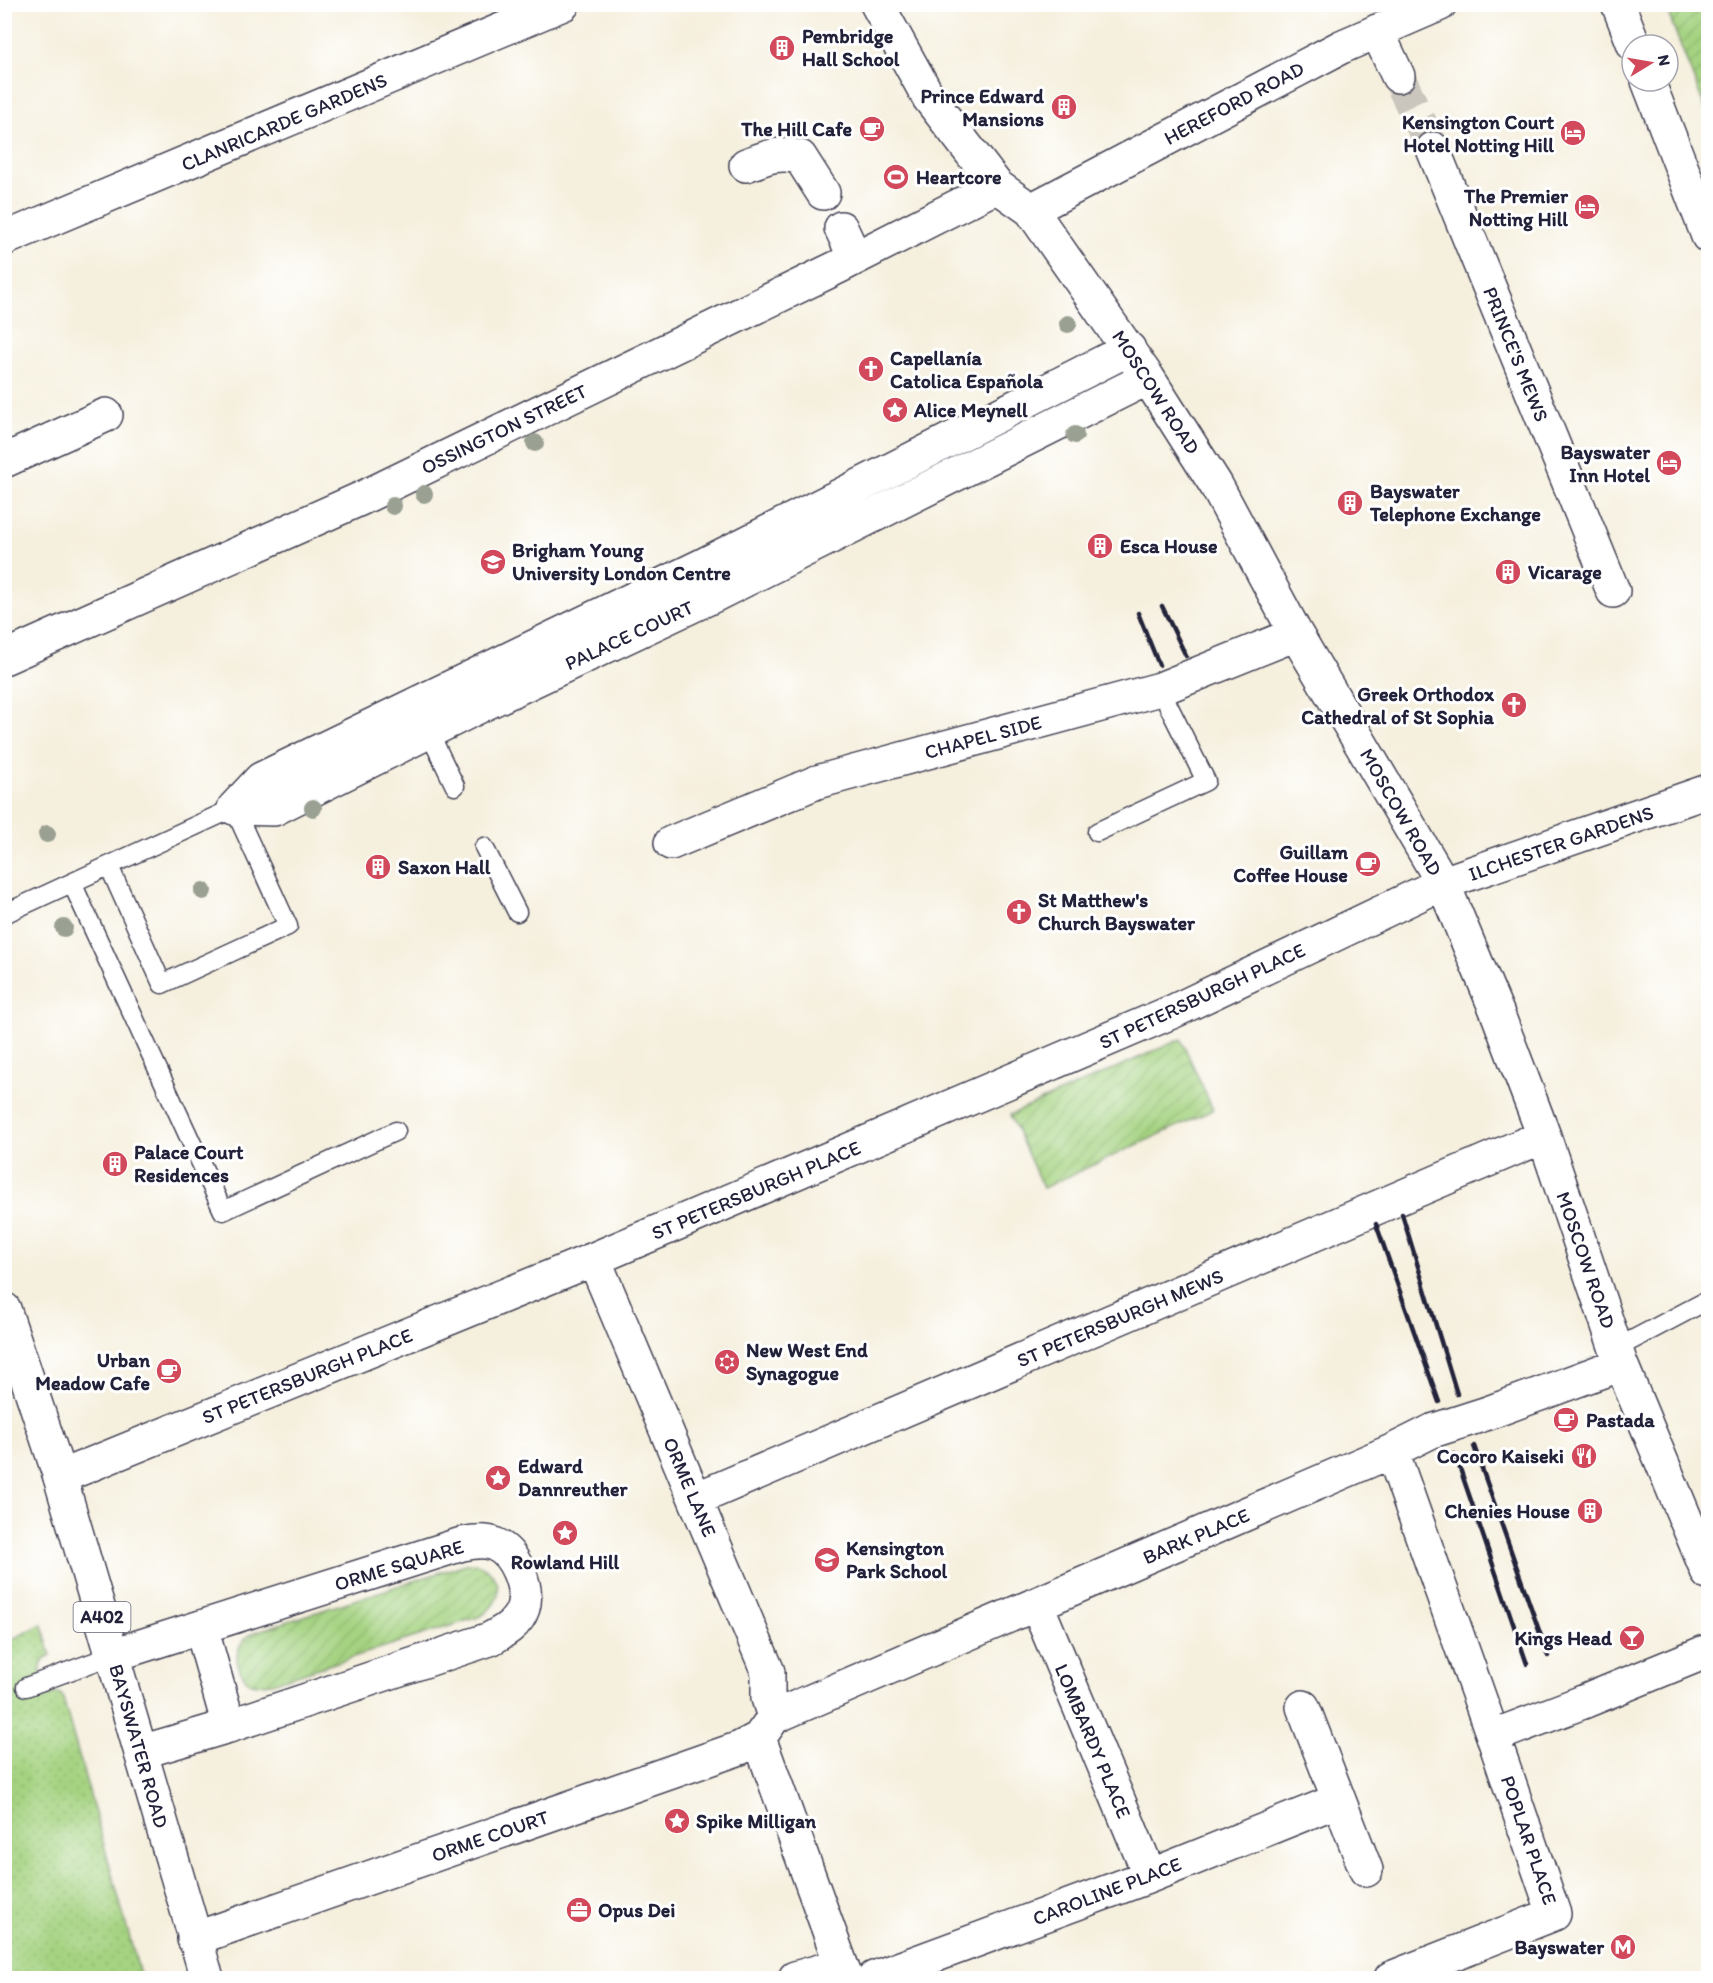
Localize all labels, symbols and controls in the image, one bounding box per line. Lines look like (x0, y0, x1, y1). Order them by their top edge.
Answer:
place label: Pembridge Hall School (802, 24, 900, 71)
building icon: Pembridge Hall School (767, 33, 797, 63)
north arrow (1620, 33, 1680, 93)
text: N (1654, 53, 1675, 67)
street label: HEREFORD ROAD (1160, 56, 1308, 150)
street label: CLANRICARDE GARDENS (177, 68, 391, 176)
place label: Prince Edward Mansions (920, 84, 1045, 131)
building icon: Prince Edward Mansions (1049, 92, 1079, 122)
place label: Kensington Court Hotel Notting Hill (1402, 110, 1555, 158)
cafe icon: The Hill Cafe (857, 114, 887, 144)
place label: The Hill Cafe (740, 117, 852, 141)
hotel icon: Kensington Court Hotel Notting Hill (1558, 118, 1588, 148)
sports icon: Heartcore (881, 162, 911, 192)
place label: Heartcore (916, 165, 1002, 189)
place label: The Premier Notting Hill (1463, 184, 1569, 232)
hotel icon: The Premier Notting Hill (1572, 192, 1602, 222)
street label: PRINCE'S MEWS (1478, 283, 1554, 425)
street label: MOSCOW ROAD (1107, 325, 1205, 459)
place label: Capellanía Catolica Española (890, 346, 1044, 394)
church icon: Capellanía Catolica Española (856, 354, 886, 384)
street label: OSSINGTON STREET (417, 378, 591, 480)
place icon: Alice Meynell (880, 395, 910, 425)
place label: Alice Meynell (913, 398, 1028, 423)
place label: Bayswater Inn Hotel (1560, 440, 1650, 487)
hotel icon: Bayswater Inn Hotel (1654, 448, 1684, 478)
place label: Bayswater Telephone Exchange (1369, 479, 1541, 527)
building icon: Bayswater Telephone Exchange (1335, 488, 1365, 518)
building icon: Esca House (1085, 531, 1115, 561)
place label: Esca House (1120, 534, 1218, 558)
place label: Brigham Young University London Centre (512, 538, 731, 586)
school or university icon: Brigham Young University London Centre (478, 547, 508, 577)
building icon: Vicarage (1493, 557, 1523, 587)
place label: Vicarage (1528, 560, 1602, 585)
street label: PALACE COURT (561, 595, 697, 675)
place label: Greek Orthodox Cathedral of St Sophia (1301, 682, 1495, 730)
church icon: Greek Orthodox Cathedral of St Sophia (1499, 690, 1529, 720)
street label: CHAPEL SIDE (922, 710, 1044, 764)
street label: MOSCOW ROAD (1355, 744, 1447, 880)
street label: ILCHESTER GARDENS (1465, 800, 1657, 886)
place label: Guillam Coffee House (1233, 840, 1348, 887)
cafe icon: Guillam Coffee House (1353, 849, 1383, 879)
building icon: Saxon Hall (363, 852, 393, 882)
place label: Saxon Hall (398, 855, 491, 879)
place label: St Matthew's Church Bayswater (1038, 888, 1196, 936)
church icon: St Matthew's Church Bayswater (1004, 897, 1034, 927)
street label: ST PETERSBURGH PLACE (1095, 938, 1309, 1054)
street label: ST PETERSBURGH PLACE (648, 1135, 864, 1245)
place label: Palace Court Residences (134, 1140, 244, 1187)
building icon: Palace Court Residences (100, 1149, 130, 1179)
street label: MOSCOW ROAD (1551, 1188, 1621, 1332)
street label: ST PETERSBURGH MEWS (1013, 1264, 1227, 1372)
street label: ST PETERSBURGH PLACE (198, 1323, 416, 1429)
place label: New West End Synagogue (746, 1338, 868, 1386)
synagogue icon: New West End Synagogue (712, 1347, 742, 1377)
place label: Urban Meadow Cafe (35, 1348, 151, 1395)
cafe icon: Urban Meadow Cafe (154, 1356, 184, 1386)
cafe icon: Pastada (1551, 1405, 1581, 1435)
place label: Pastada (1586, 1408, 1655, 1432)
street label: ORME LANE (658, 1434, 722, 1540)
restaurant icon: Cocoro Kaiseki (1569, 1441, 1599, 1471)
place label: Cocoro Kaiseki (1437, 1444, 1564, 1468)
place label: Edward Dannreuther (518, 1454, 628, 1501)
place icon: Edward Dannreuther (483, 1463, 513, 1493)
building icon: Chenies House (1575, 1496, 1605, 1526)
place label: Chenies House (1444, 1499, 1570, 1523)
street label: BARK PLACE (1139, 1503, 1253, 1569)
place icon: Rowland Hill (550, 1518, 580, 1548)
street label: ORME SQUARE (332, 1534, 466, 1596)
place label: Kensington Park School (846, 1536, 948, 1583)
school or university icon: Kensington Park School (812, 1545, 842, 1575)
place label: Rowland Hill (511, 1550, 620, 1574)
road number: A402 (74, 1602, 130, 1632)
bar icon: Kings Head (1617, 1623, 1647, 1653)
place label: Kings Head (1514, 1626, 1613, 1651)
street label: LOMBARDY PLACE (1050, 1660, 1136, 1822)
street label: BAYSWATER ROAD (104, 1661, 174, 1831)
street label: POPLAR PLACE (1496, 1772, 1562, 1908)
street label: ORME COURT (428, 1805, 552, 1867)
place icon: Spike Milligan (662, 1806, 692, 1836)
place label: Spike Milligan (696, 1809, 817, 1834)
street label: CAROLINE PLACE (1029, 1852, 1185, 1930)
office icon: Opus Dei (564, 1895, 594, 1925)
place label: Opus Dei (598, 1898, 675, 1923)
metro station icon: Bayswater (1608, 1932, 1638, 1962)
place label: Bayswater (1514, 1935, 1604, 1960)

